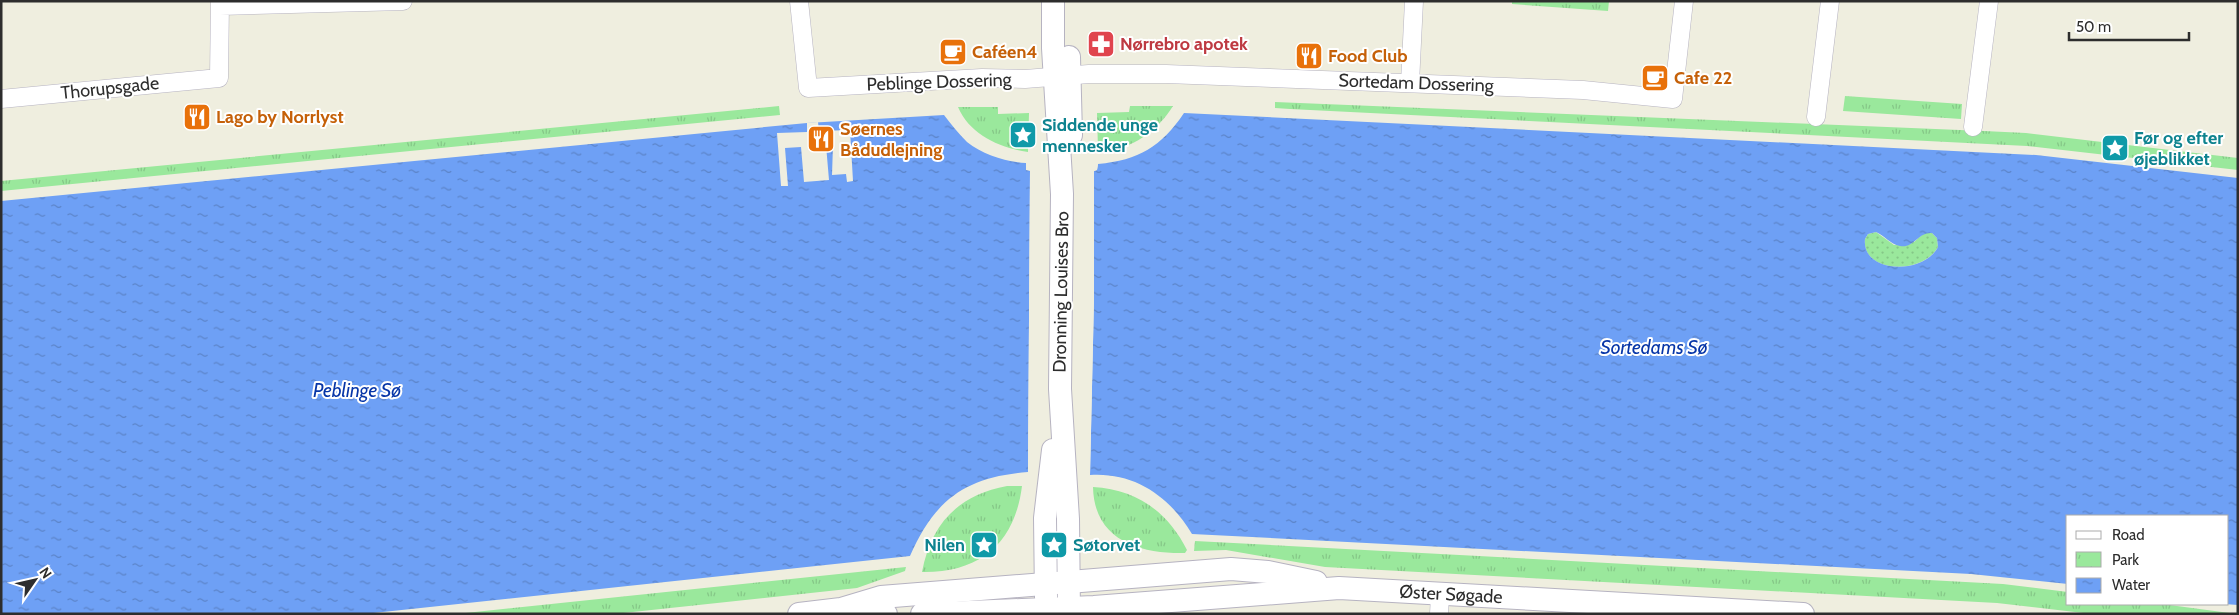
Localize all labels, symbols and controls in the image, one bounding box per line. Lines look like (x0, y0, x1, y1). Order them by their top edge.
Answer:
scale bar (2069, 10, 2189, 42)
text: 50 m (2076, 18, 2111, 36)
pharmacy icon: Nørrebro apotek (1086, 29, 1116, 59)
place label: Nørrebro apotek (1120, 33, 1248, 55)
cafe icon: Caféen4 (938, 37, 968, 67)
place label: Caféen4 (972, 41, 1038, 63)
restaurant icon: Food Club (1294, 41, 1324, 71)
place label: Food Club (1328, 45, 1408, 67)
cafe icon: Cafe 22 (1640, 63, 1670, 93)
place label: Cafe 22 (1674, 67, 1732, 89)
street label: Peblinge Dossering (866, 68, 1013, 96)
street label: Sortedam Dossering (1338, 69, 1495, 97)
street label: Thorupsgade (60, 72, 160, 104)
restaurant icon: Lago by Norrlyst (182, 102, 212, 132)
place label: Lago by Norrlyst (216, 106, 344, 128)
place label: Siddende unge mennesker (1042, 114, 1158, 157)
place label: Søernes Bådudlejning (840, 118, 942, 161)
place icon: Siddende unge mennesker (1008, 120, 1038, 150)
restaurant icon: Søernes Bådudlejning (806, 124, 836, 154)
place label: Før og efter øjeblikket (2134, 127, 2223, 170)
place icon: Før og efter øjeblikket (2100, 133, 2130, 163)
street label: Dronning Louises Bro (1049, 211, 1073, 373)
water label: Sortedams Sø (1601, 336, 1708, 359)
water label: Peblinge Sø (313, 379, 401, 402)
legend (2066, 515, 2229, 605)
text: Road (2112, 526, 2145, 544)
place icon: Nilen (969, 530, 999, 560)
place icon: Søtorvet (1039, 530, 1069, 560)
place label: Nilen (924, 534, 965, 556)
place label: Søtorvet (1073, 534, 1140, 556)
text: Park (2112, 551, 2139, 569)
north arrow (10, 555, 60, 605)
text: N (36, 564, 56, 582)
text: Water (2112, 576, 2150, 594)
street label: Øster Søgade (1399, 580, 1503, 608)

